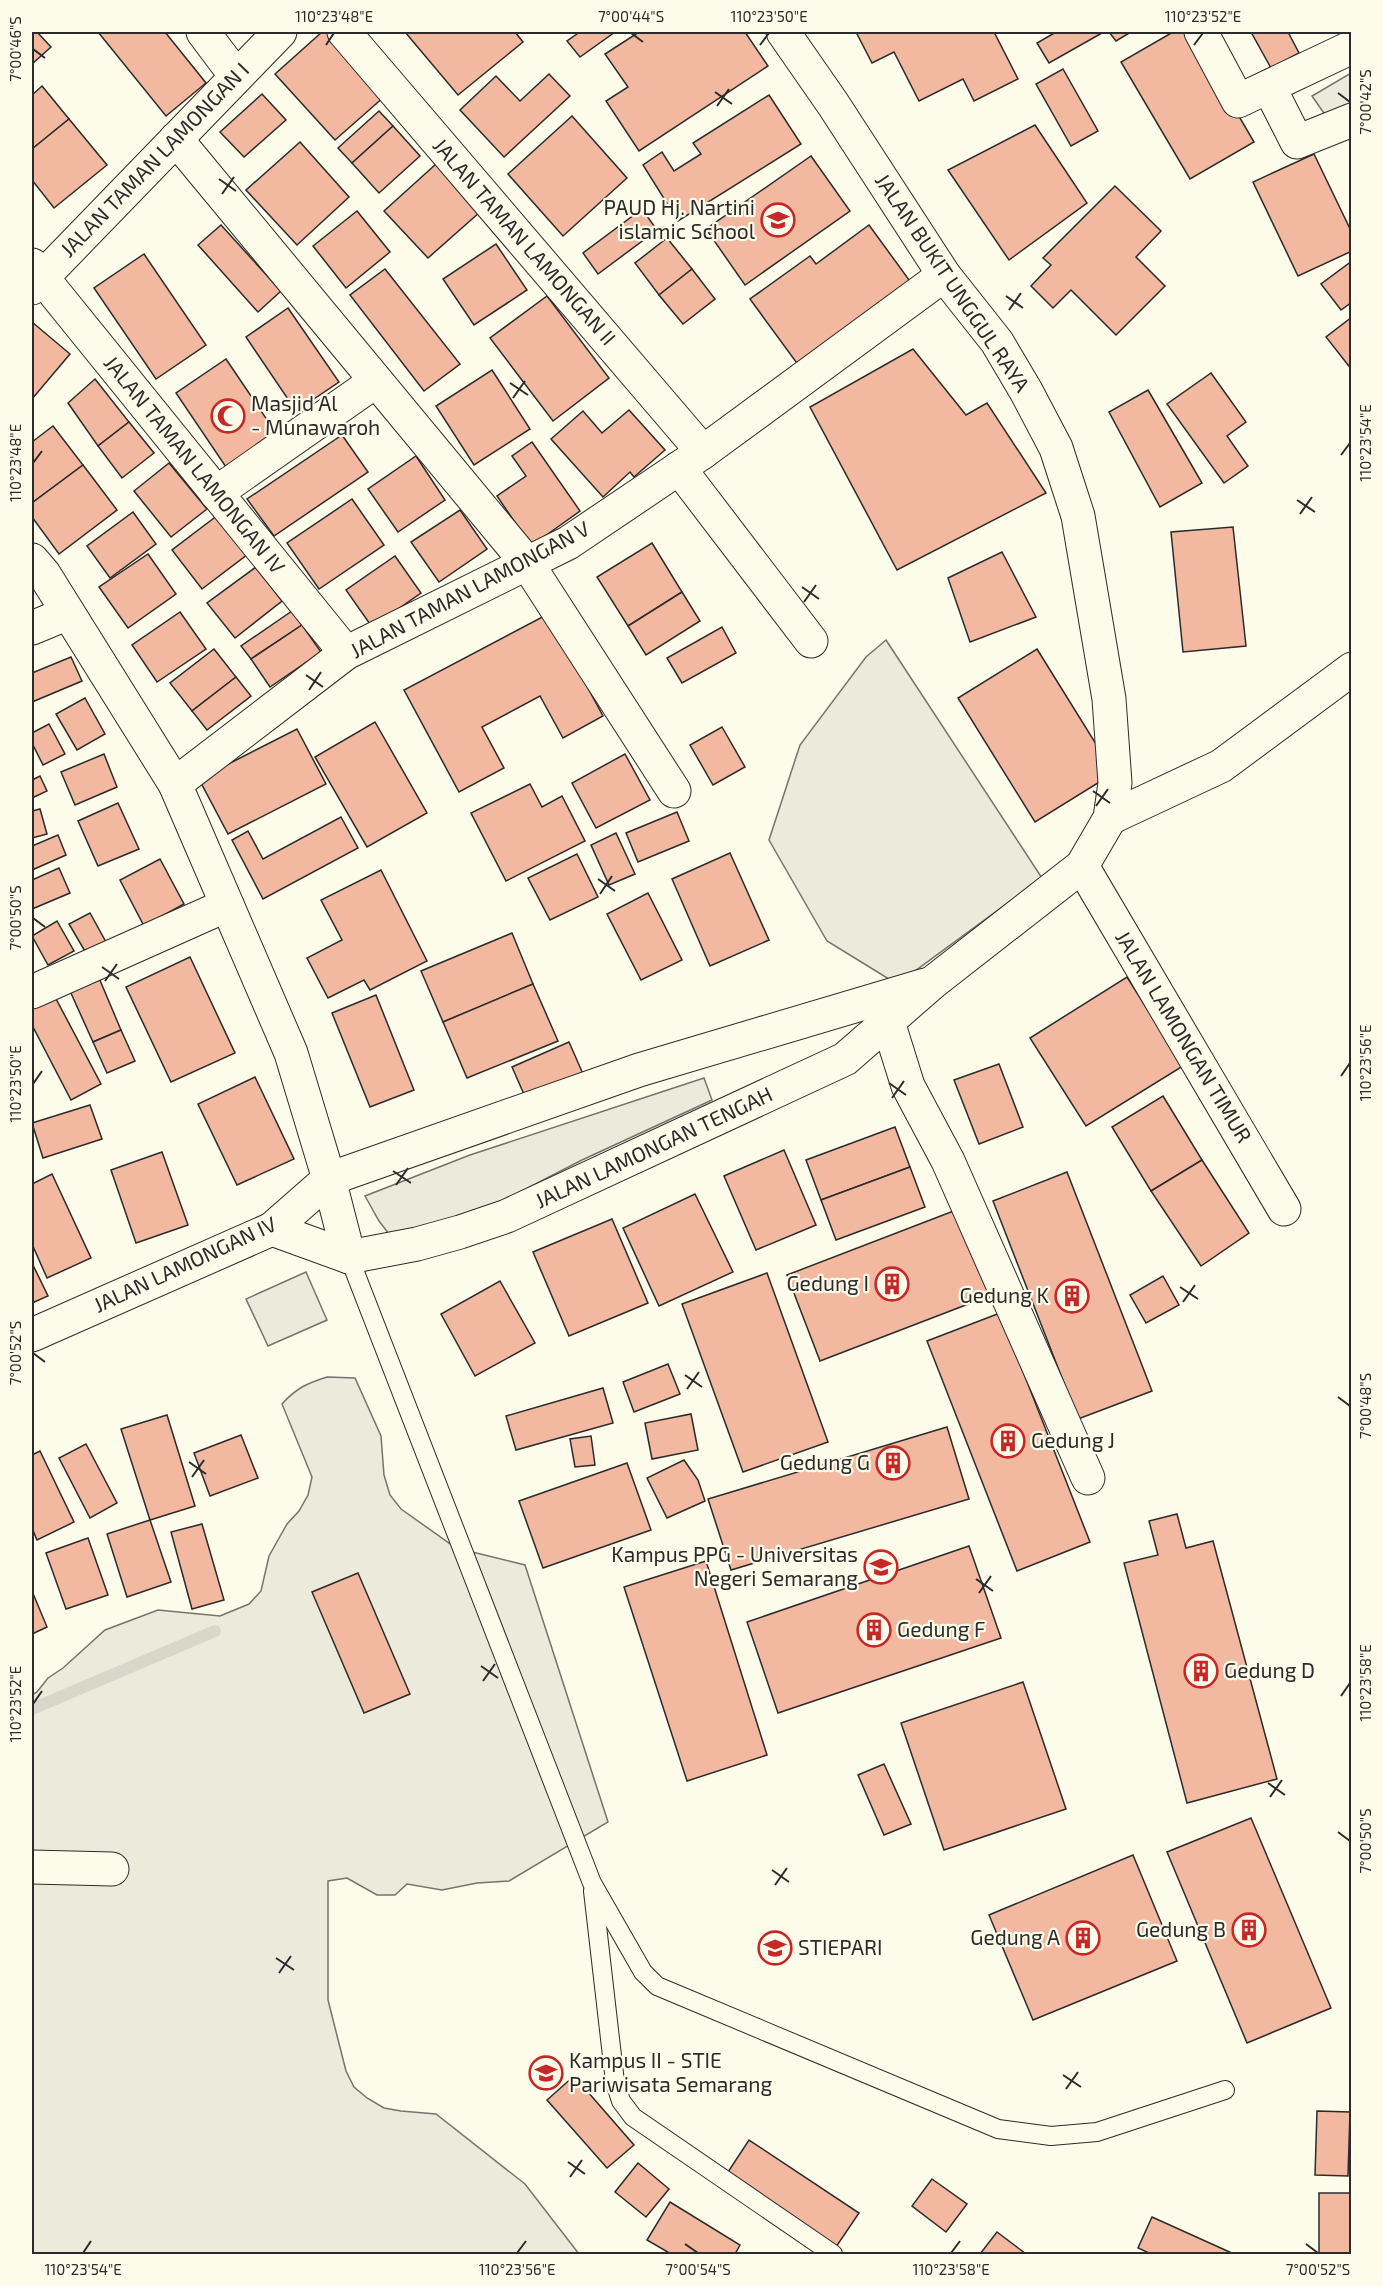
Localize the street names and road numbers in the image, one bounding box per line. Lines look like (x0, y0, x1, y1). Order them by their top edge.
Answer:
street label: JALAN TAMAN LAMONGAN I (54, 57, 253, 261)
street label: JALAN TAMAN LAMONGAN II (428, 132, 622, 350)
street label: JALAN BUKIT UNGGUL RAYA (871, 168, 1036, 396)
street label: JALAN TAMAN LAMONGAN IV (99, 350, 291, 578)
street label: JALAN TAMAN LAMONGAN V (345, 515, 593, 662)
street label: JALAN LAMONGAN TIMUR (1111, 926, 1258, 1147)
street label: JALAN LAMONGAN TENGAH (531, 1081, 776, 1213)
street label: JALAN LAMONGAN IV (89, 1210, 280, 1317)

